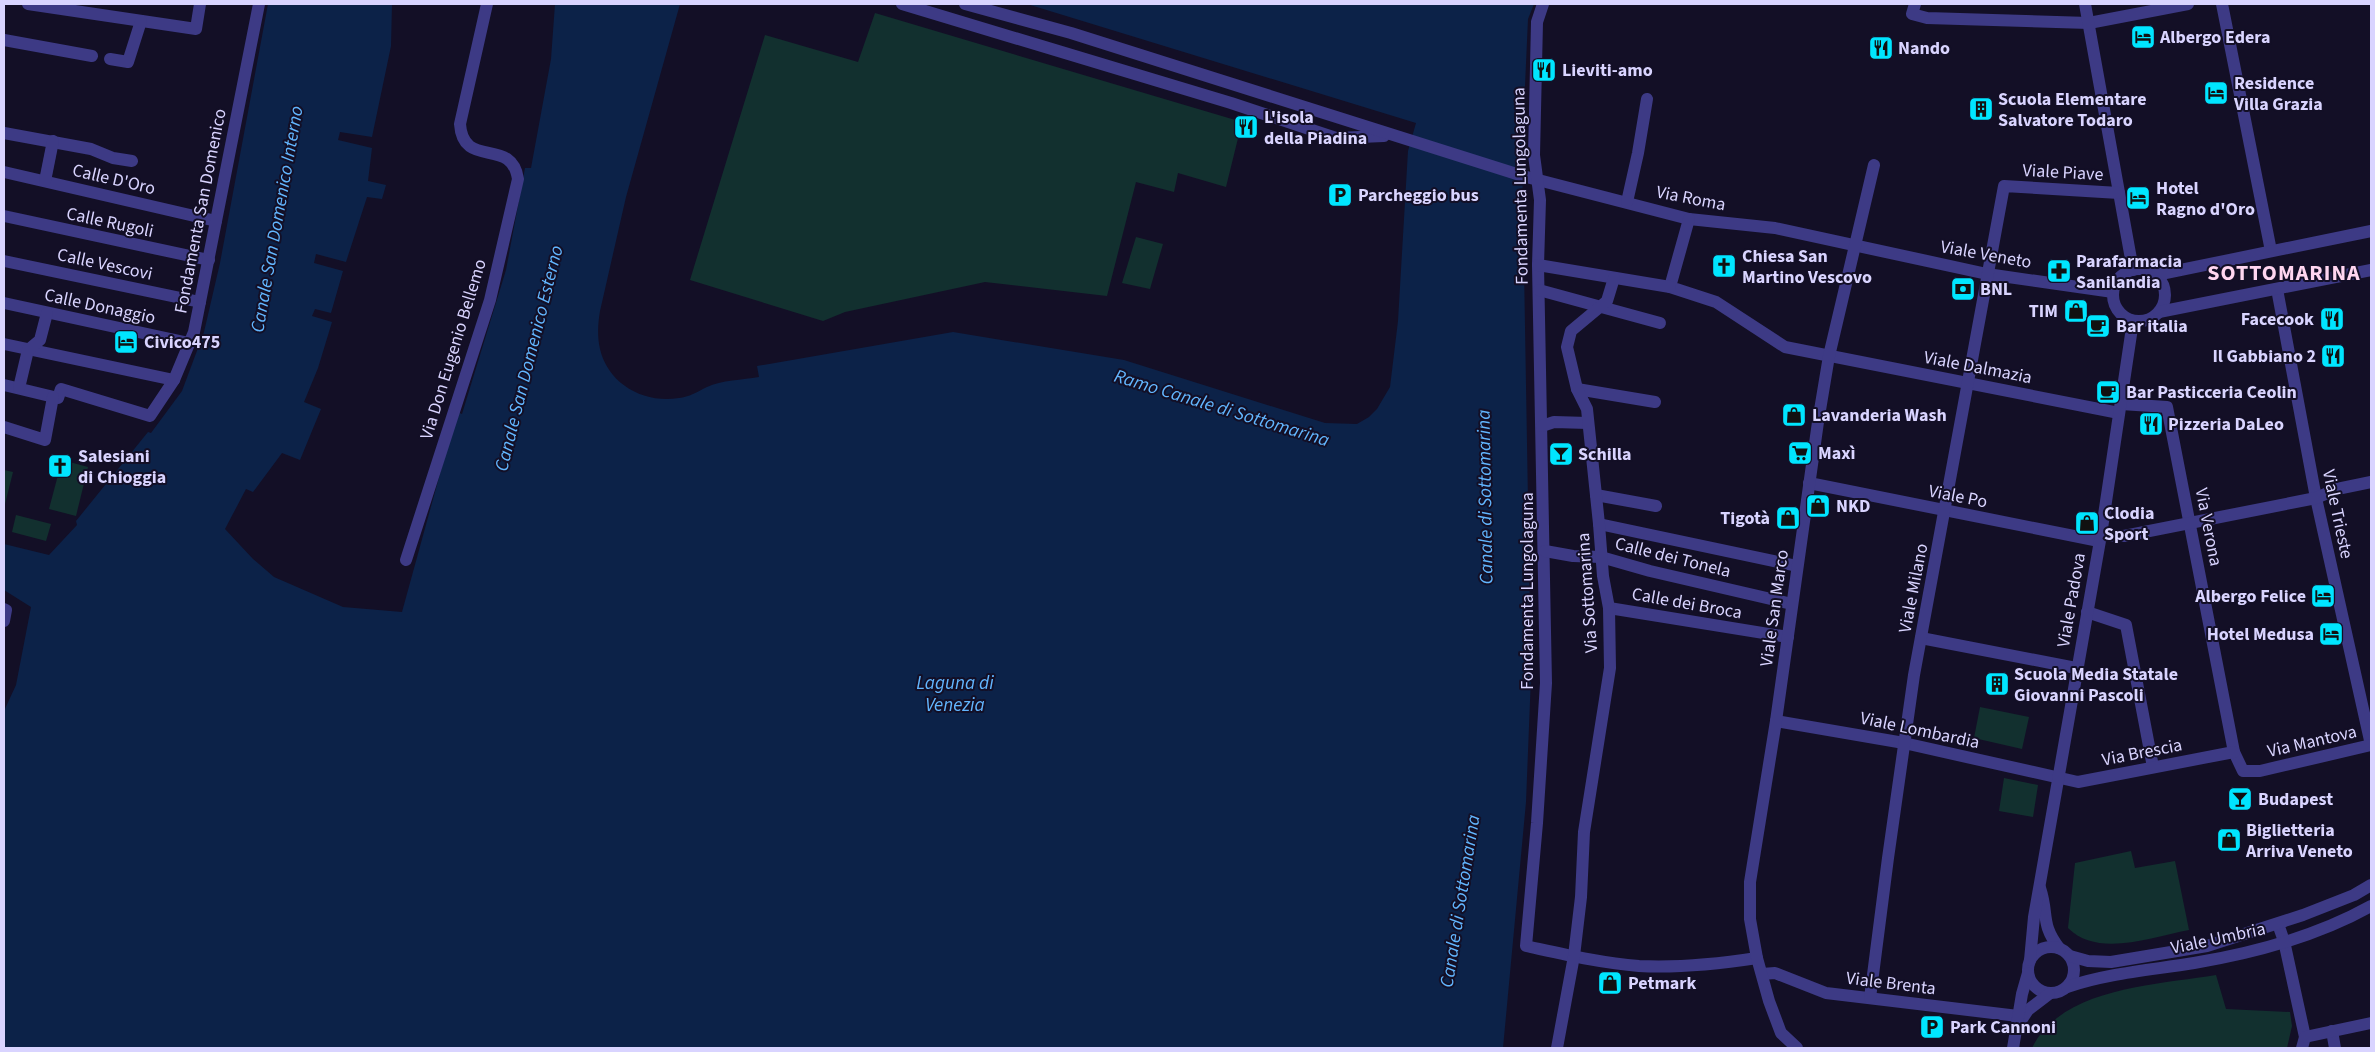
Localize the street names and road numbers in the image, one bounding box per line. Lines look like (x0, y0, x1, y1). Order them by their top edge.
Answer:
street label: Fondamenta Lungolaguna (1506, 87, 1535, 285)
street label: Fondamenta San Domenico (168, 107, 233, 316)
street label: Calle D'Oro (70, 158, 158, 201)
street label: Viale Piave (2022, 158, 2104, 187)
street label: Via Roma (1654, 180, 1728, 217)
street label: Calle Rugoli (64, 201, 156, 244)
street label: Viale Veneto (1938, 234, 2033, 275)
street label: Calle Vescovi (55, 242, 155, 287)
street label: Via Don Eugenio Bellemo (414, 256, 493, 443)
street label: Calle Donaggio (42, 283, 158, 330)
street label: Viale Dalmazia (1922, 345, 2034, 390)
street label: Viale Trieste (2316, 467, 2359, 561)
street label: Viale Po (1926, 479, 1989, 514)
street label: Via Verona (2189, 486, 2228, 568)
street label: Fondamenta Lungolaguna (1515, 492, 1540, 690)
street label: Calle dei Tonela (1612, 531, 1733, 584)
street label: Via Sottomarina (1571, 532, 1604, 654)
street label: Viale Milano (1893, 541, 1934, 635)
street label: Viale San Marco (1754, 548, 1795, 668)
street label: Viale Padova (2051, 551, 2092, 649)
street label: Calle dei Broca (1630, 582, 1744, 625)
street label: Viale Lombardia (1858, 706, 1982, 755)
street label: Via Mantova (2265, 719, 2359, 764)
street label: Via Brescia (2100, 732, 2184, 773)
street label: Viale Umbria (2168, 916, 2268, 961)
street label: Viale Brenta (1845, 966, 1937, 1001)

